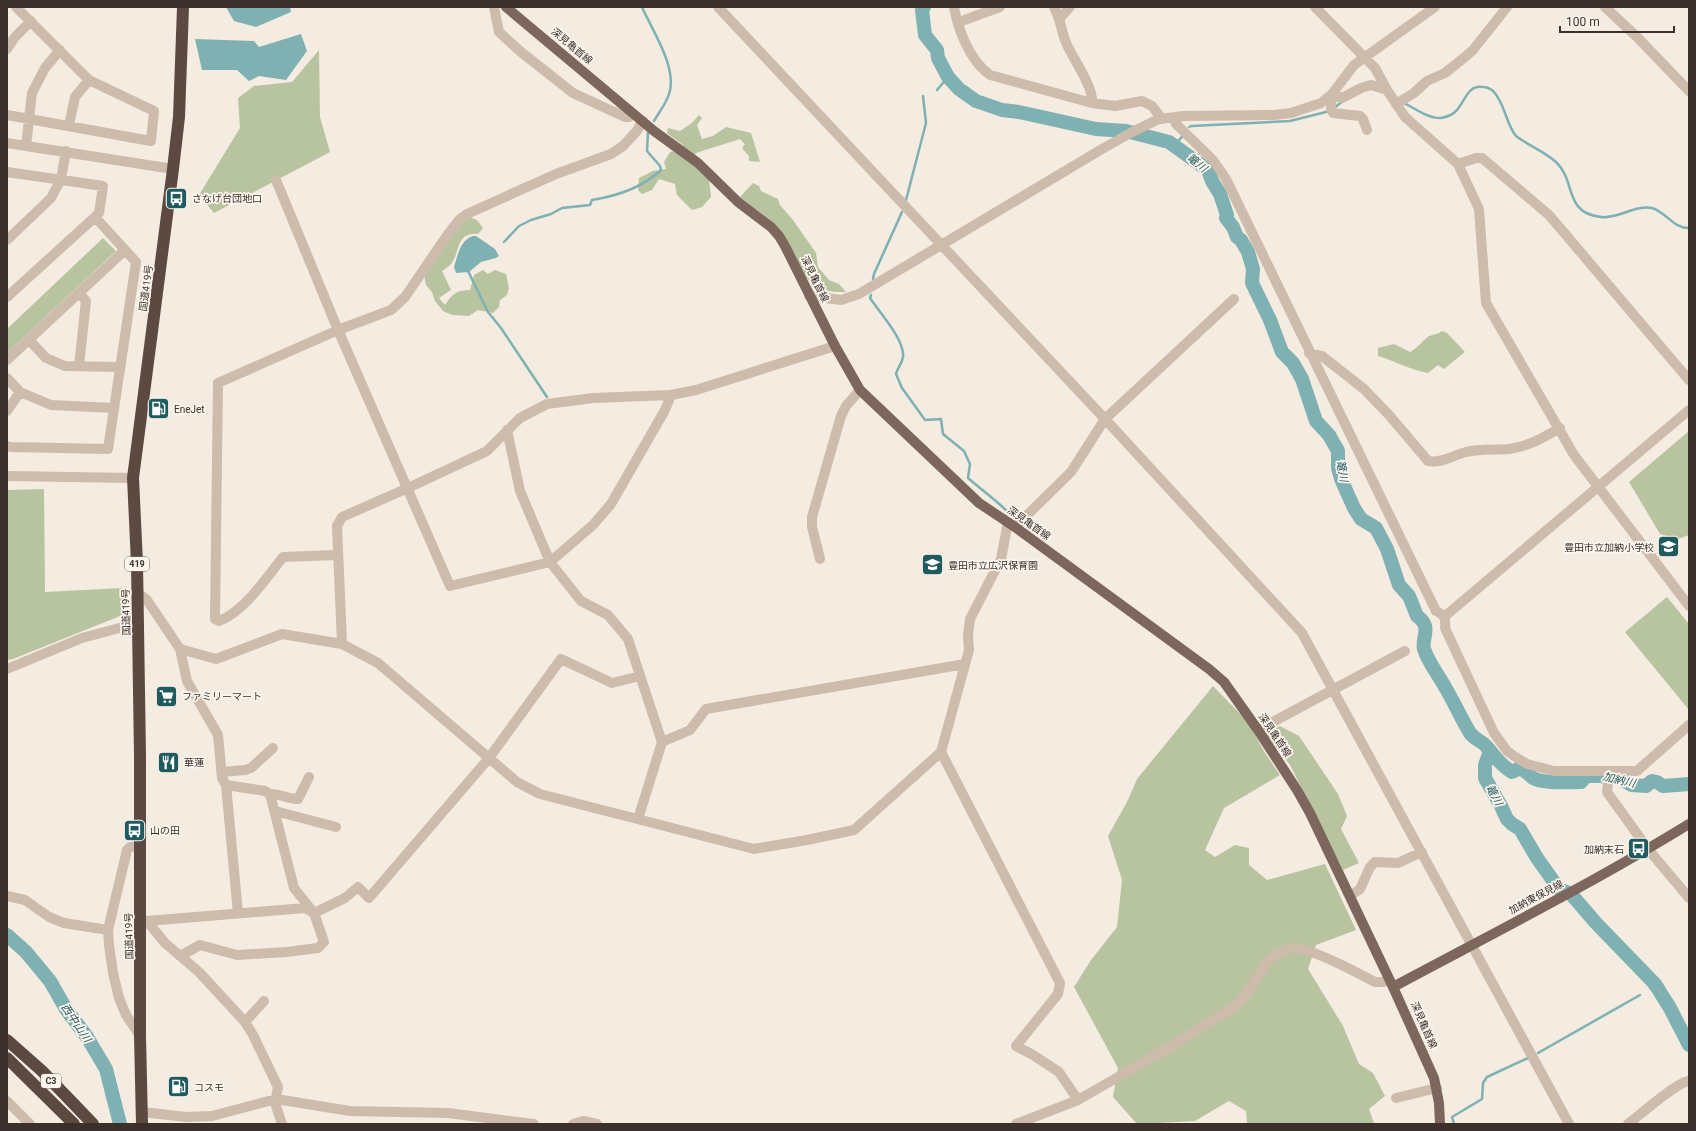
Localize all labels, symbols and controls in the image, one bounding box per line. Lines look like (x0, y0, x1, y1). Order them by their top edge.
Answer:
scale bar (1560, 8, 1674, 34)
text: 100 m (1566, 15, 1600, 29)
street label: 深見亀首線 (549, 26, 595, 66)
water label: 篭川 (1184, 151, 1210, 176)
bus stop icon: さなげ台団地口 (164, 185, 190, 211)
place label: さなげ台団地口 (192, 193, 262, 204)
street label: 深見亀首線 (799, 254, 831, 304)
street label: 国道419号 (137, 264, 155, 312)
fuel station icon: EneJet (145, 396, 171, 422)
place label: EneJet (174, 404, 205, 415)
water label: 篭川 (1334, 459, 1350, 484)
street label: 深見亀首線 (1005, 504, 1053, 542)
school or university icon: 豊田市立加納小学校 (1656, 534, 1682, 560)
place label: 豊田市立加納小学校 (1564, 542, 1654, 553)
school or university icon: 豊田市立広沢保育園 (919, 552, 945, 578)
road number: 419 (125, 557, 149, 571)
place label: 豊田市立広沢保育園 (948, 560, 1038, 571)
street label: 国道419号 (120, 588, 132, 636)
supermarket icon: ファミリーマート (153, 683, 179, 709)
place label: ファミリーマート (182, 691, 262, 702)
street label: 深見亀首線 (1256, 711, 1294, 759)
restaurant icon: 華蓮 (156, 749, 182, 775)
place label: 華蓮 (184, 757, 204, 768)
water label: 加納川 (1601, 770, 1638, 790)
water label: 篭川 (1483, 782, 1505, 809)
bus stop icon: 山の田 (122, 817, 148, 843)
place label: 山の田 (150, 825, 180, 836)
bus stop icon: 加納末石 (1626, 836, 1652, 862)
place label: 加納末石 (1584, 844, 1624, 855)
street label: 加納東保見線 (1507, 878, 1565, 916)
street label: 国道419号 (123, 912, 135, 960)
street label: 深見亀首線 (1409, 1000, 1439, 1050)
water label: 西中山川 (58, 1001, 94, 1046)
road number: C3 (41, 1074, 61, 1088)
fuel station icon: コスモ (165, 1074, 191, 1100)
place label: コスモ (194, 1082, 224, 1093)

